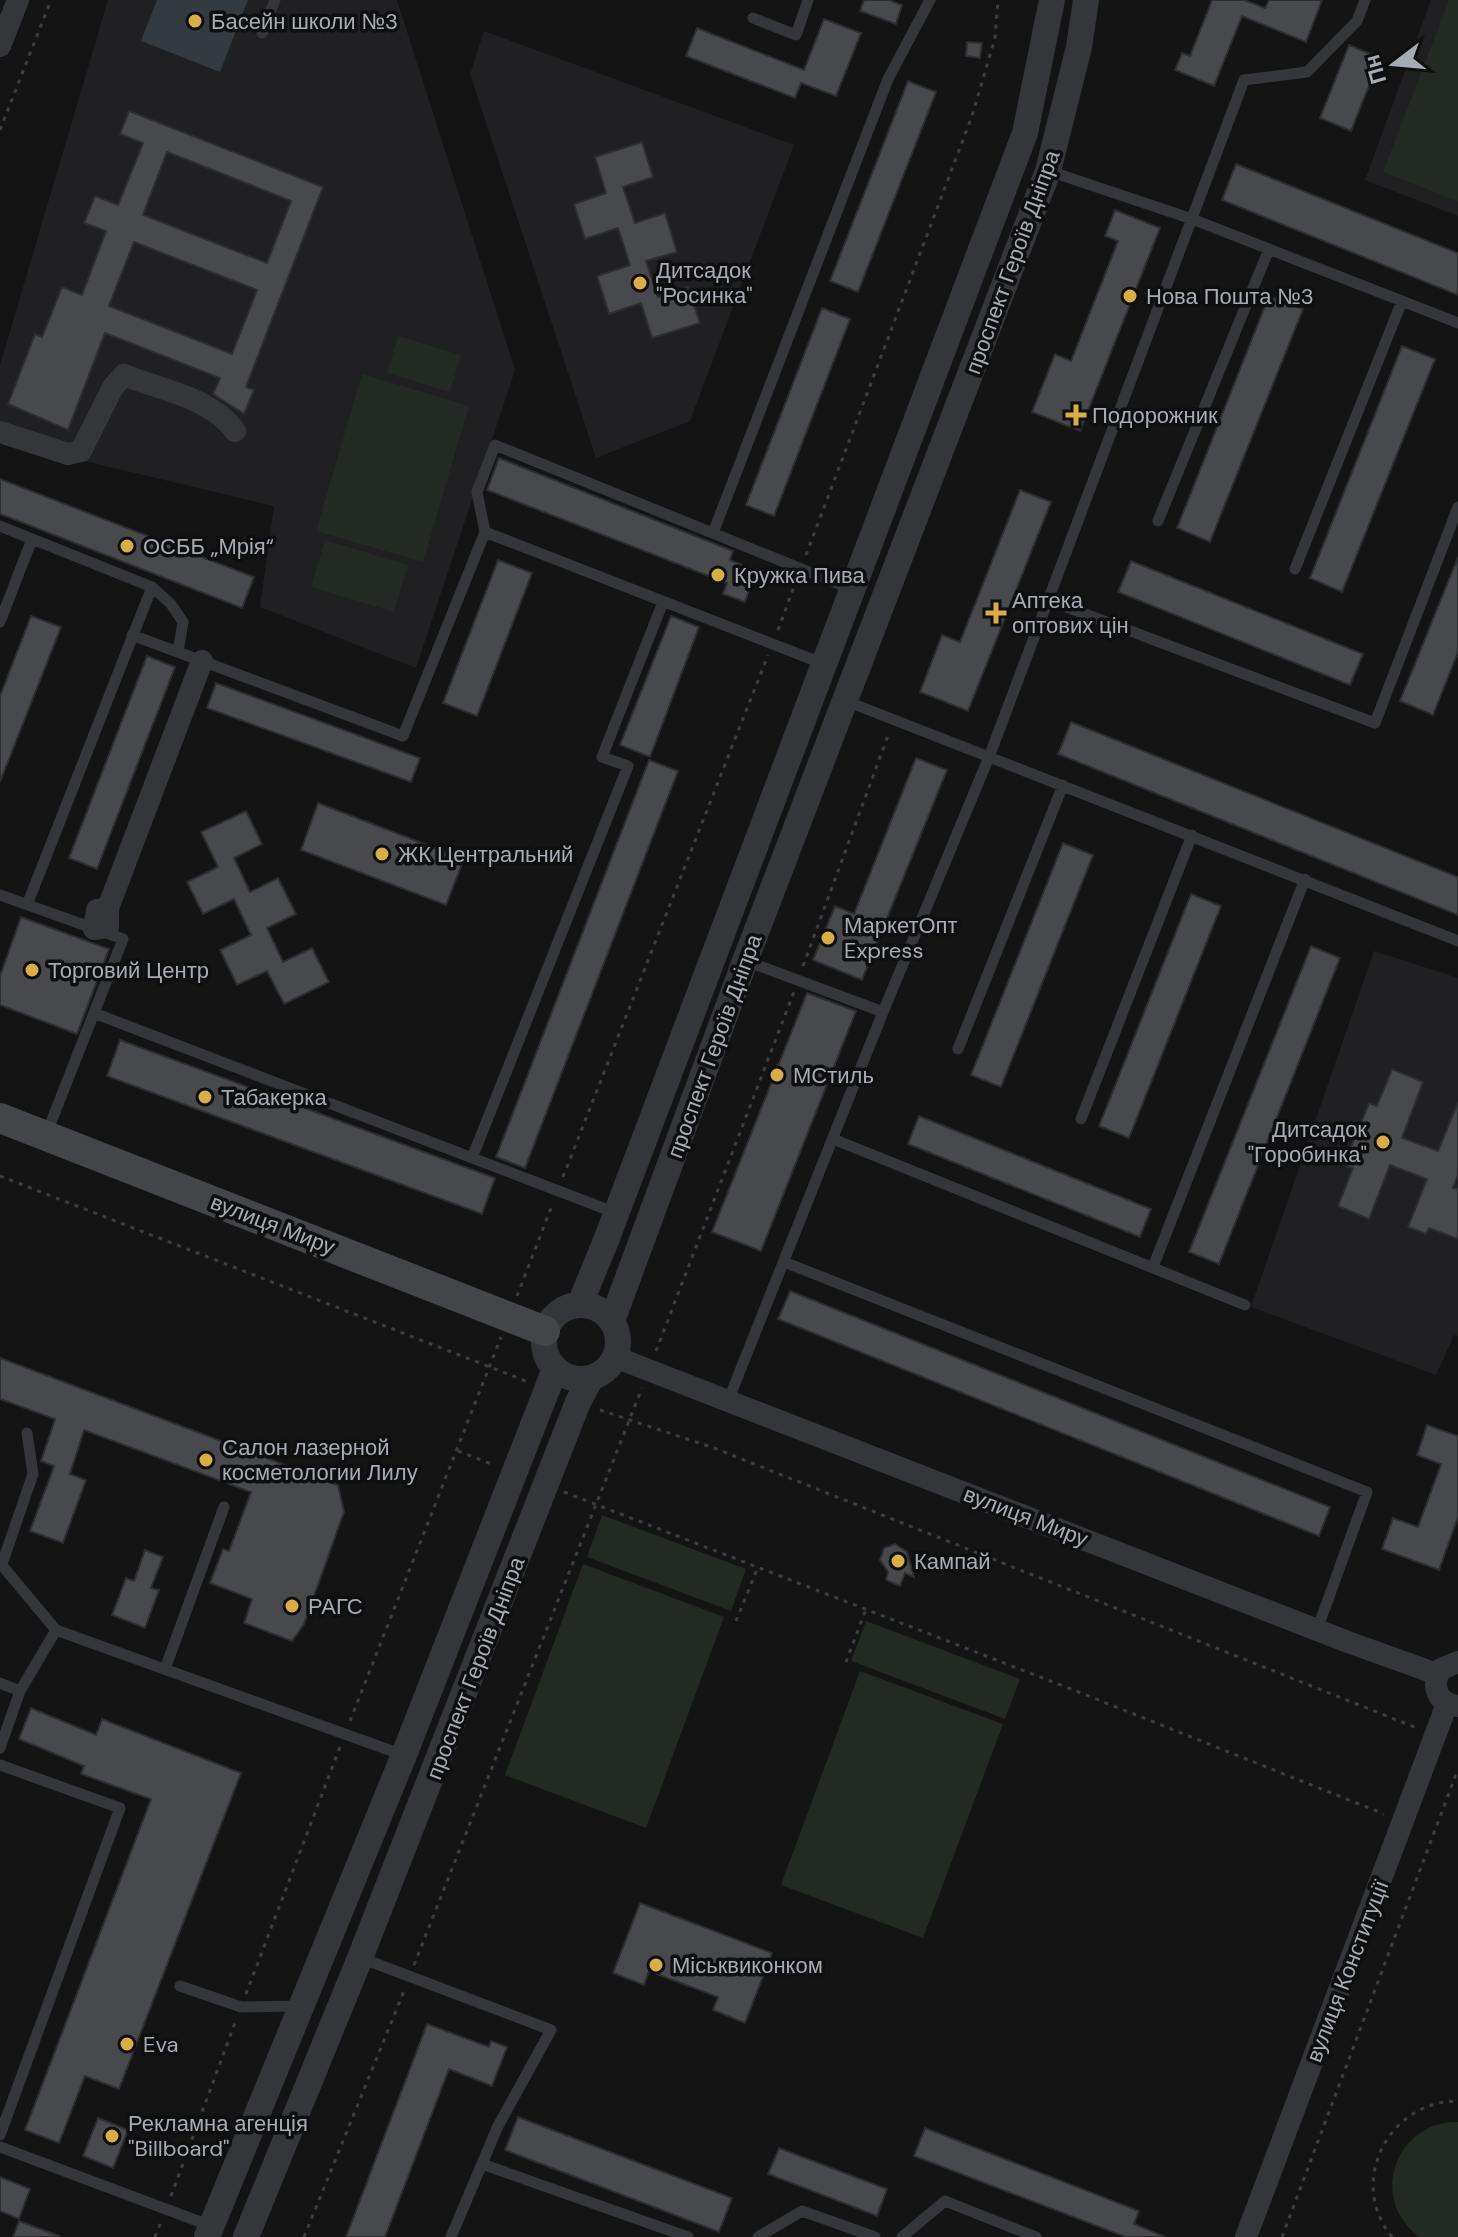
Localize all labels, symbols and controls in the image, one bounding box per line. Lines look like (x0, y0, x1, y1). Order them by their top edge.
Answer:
place label: Басейн школи №3 (211, 7, 398, 36)
marker: Басейн школи №3 (186, 12, 204, 30)
north arrow (1354, 24, 1434, 104)
text: Пн (1357, 51, 1393, 87)
street label: проспект Героїв Дніпра (958, 145, 1067, 378)
place label: Дитсадок "Росинка" (656, 256, 753, 310)
marker: Дитсадок "Росинка" (631, 274, 649, 292)
place label: Нова Пошта №3 (1146, 282, 1314, 311)
marker: Нова Пошта №3 (1121, 287, 1139, 305)
place label: Подорожник (1092, 401, 1218, 430)
marker: Подорожник (1067, 406, 1085, 424)
place label: ОСББ „Мрія“ (143, 532, 274, 561)
marker: ОСББ „Мрія“ (118, 537, 136, 555)
place label: Кружка Пива (734, 561, 866, 590)
marker: Кружка Пива (709, 566, 727, 584)
place label: Аптека оптових цін (1012, 586, 1129, 640)
marker: Аптека оптових цін (987, 604, 1005, 622)
place label: ЖК Центральний (398, 840, 573, 869)
marker: ЖК Центральний (373, 845, 391, 863)
place label: МаркетОпт Express (844, 911, 958, 965)
street label: проспект Героїв Дніпра (660, 929, 769, 1162)
marker: МаркетОпт Express (819, 929, 837, 947)
place label: Торговий Центр (48, 956, 209, 985)
marker: Торговий Центр (23, 961, 41, 979)
place label: МСтиль (793, 1061, 874, 1090)
marker: МСтиль (768, 1066, 786, 1084)
place label: Табакерка (221, 1083, 327, 1112)
marker: Табакерка (196, 1088, 214, 1106)
place label: Дитсадок "Горобинка" (1248, 1115, 1367, 1169)
marker: Дитсадок "Горобинка" (1374, 1133, 1392, 1151)
street label: вулиця Миру (207, 1187, 339, 1261)
place label: Салон лазерной косметологии Лилу (222, 1433, 418, 1487)
marker: Салон лазерной косметологии Лилу (197, 1451, 215, 1469)
street label: вулиця Миру (960, 1479, 1092, 1553)
place label: Кампай (914, 1547, 991, 1576)
street label: проспект Героїв Дніпра (420, 1552, 532, 1784)
marker: Кампай (889, 1552, 907, 1570)
place label: РАГС (308, 1592, 363, 1621)
marker: РАГС (283, 1597, 301, 1615)
street label: вулиця Конституції (1299, 1876, 1396, 2066)
place label: Міськвиконком (672, 1951, 823, 1980)
marker: Міськвиконком (647, 1956, 665, 1974)
place label: Eva (143, 2030, 178, 2059)
marker: Eva (118, 2035, 136, 2053)
place label: Рекламна агенція "Billboard" (128, 2109, 308, 2163)
marker: Рекламна агенція "Billboard" (103, 2127, 121, 2145)

